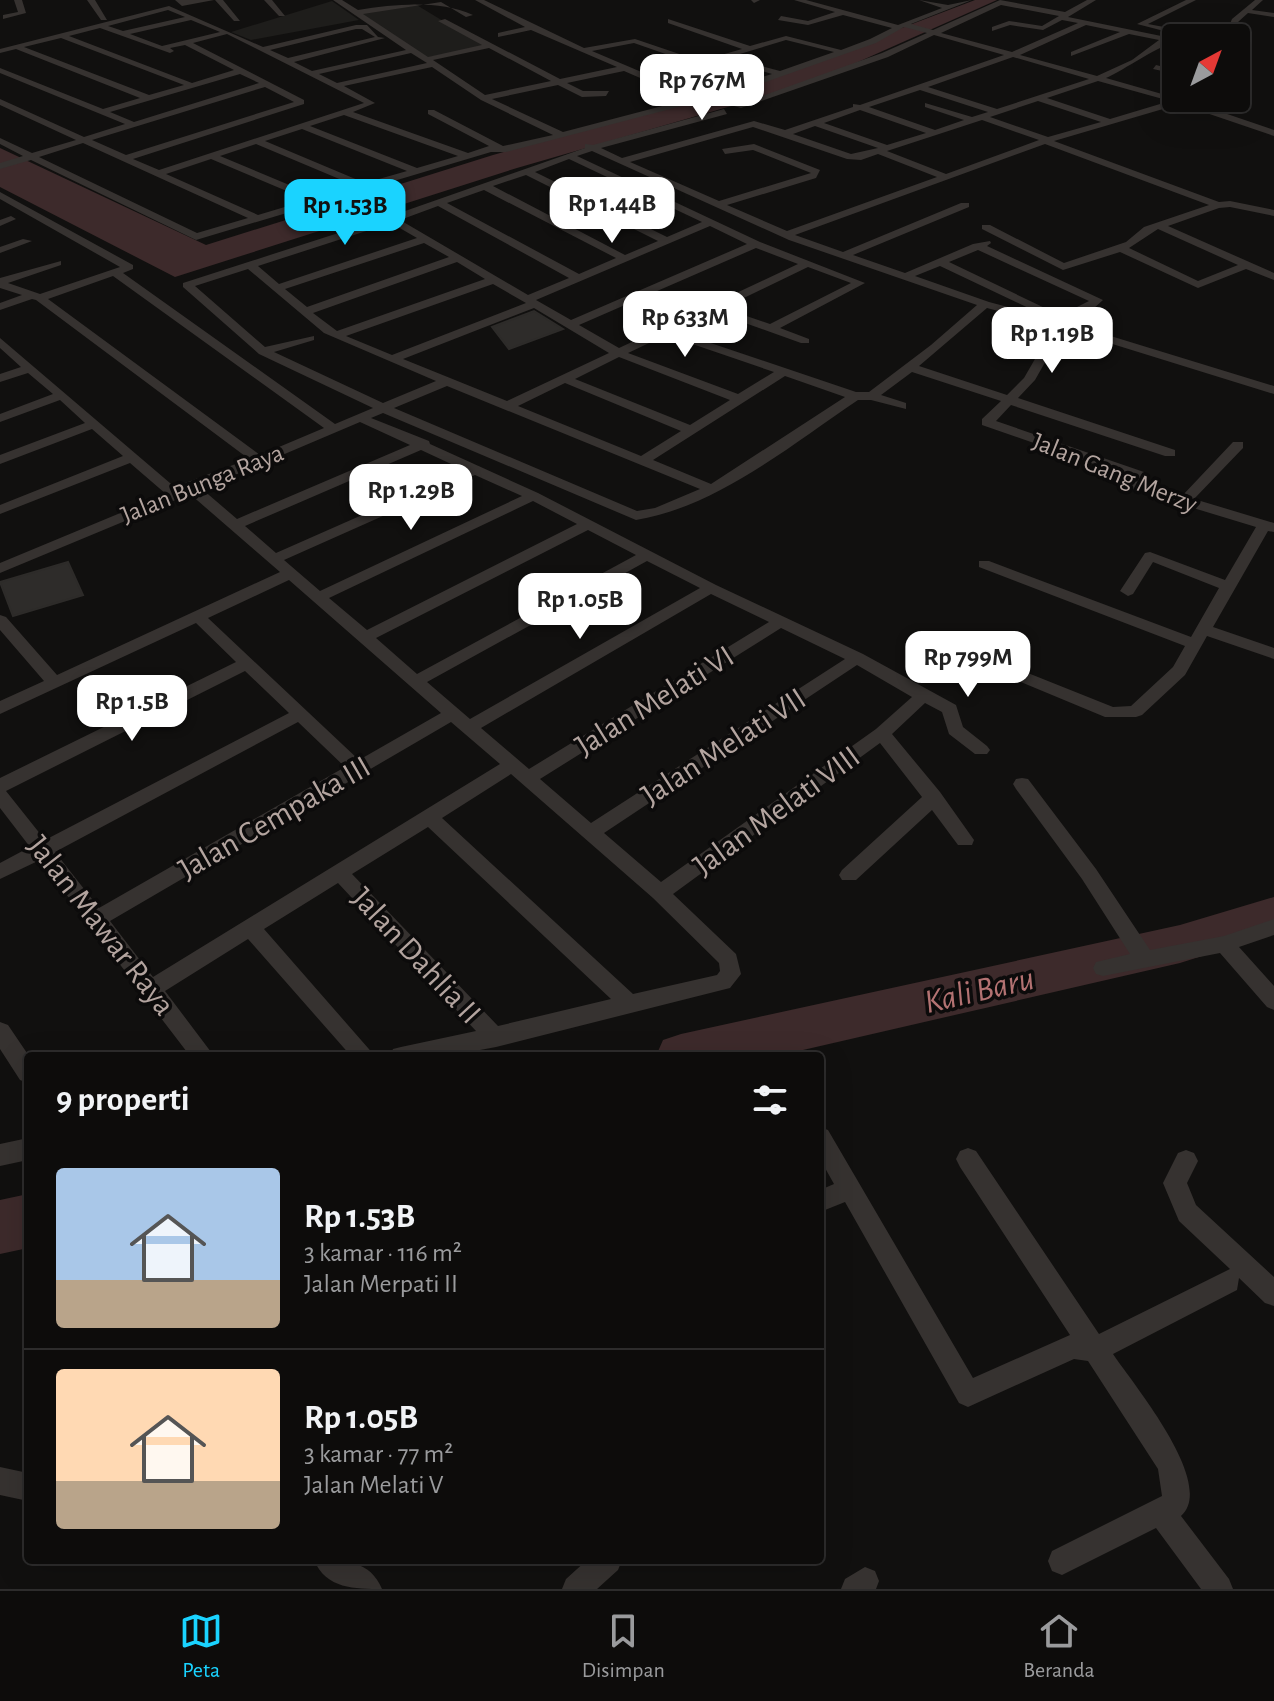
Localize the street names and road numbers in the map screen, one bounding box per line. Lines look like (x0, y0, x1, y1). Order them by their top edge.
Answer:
street label: Jalan Gang Merzy (1029, 428, 1201, 518)
street label: Jalan Bunga Raya (117, 440, 287, 528)
street label: Jalan Melati VI (570, 640, 739, 762)
street label: Jalan Melati VII (636, 682, 811, 812)
street label: Jalan Melati VIII (687, 740, 866, 882)
street label: Jalan Cempaka III (173, 750, 376, 886)
street label: Jalan Mawar Raya (21, 830, 181, 1021)
street label: Jalan Dahlia II (346, 881, 487, 1030)

